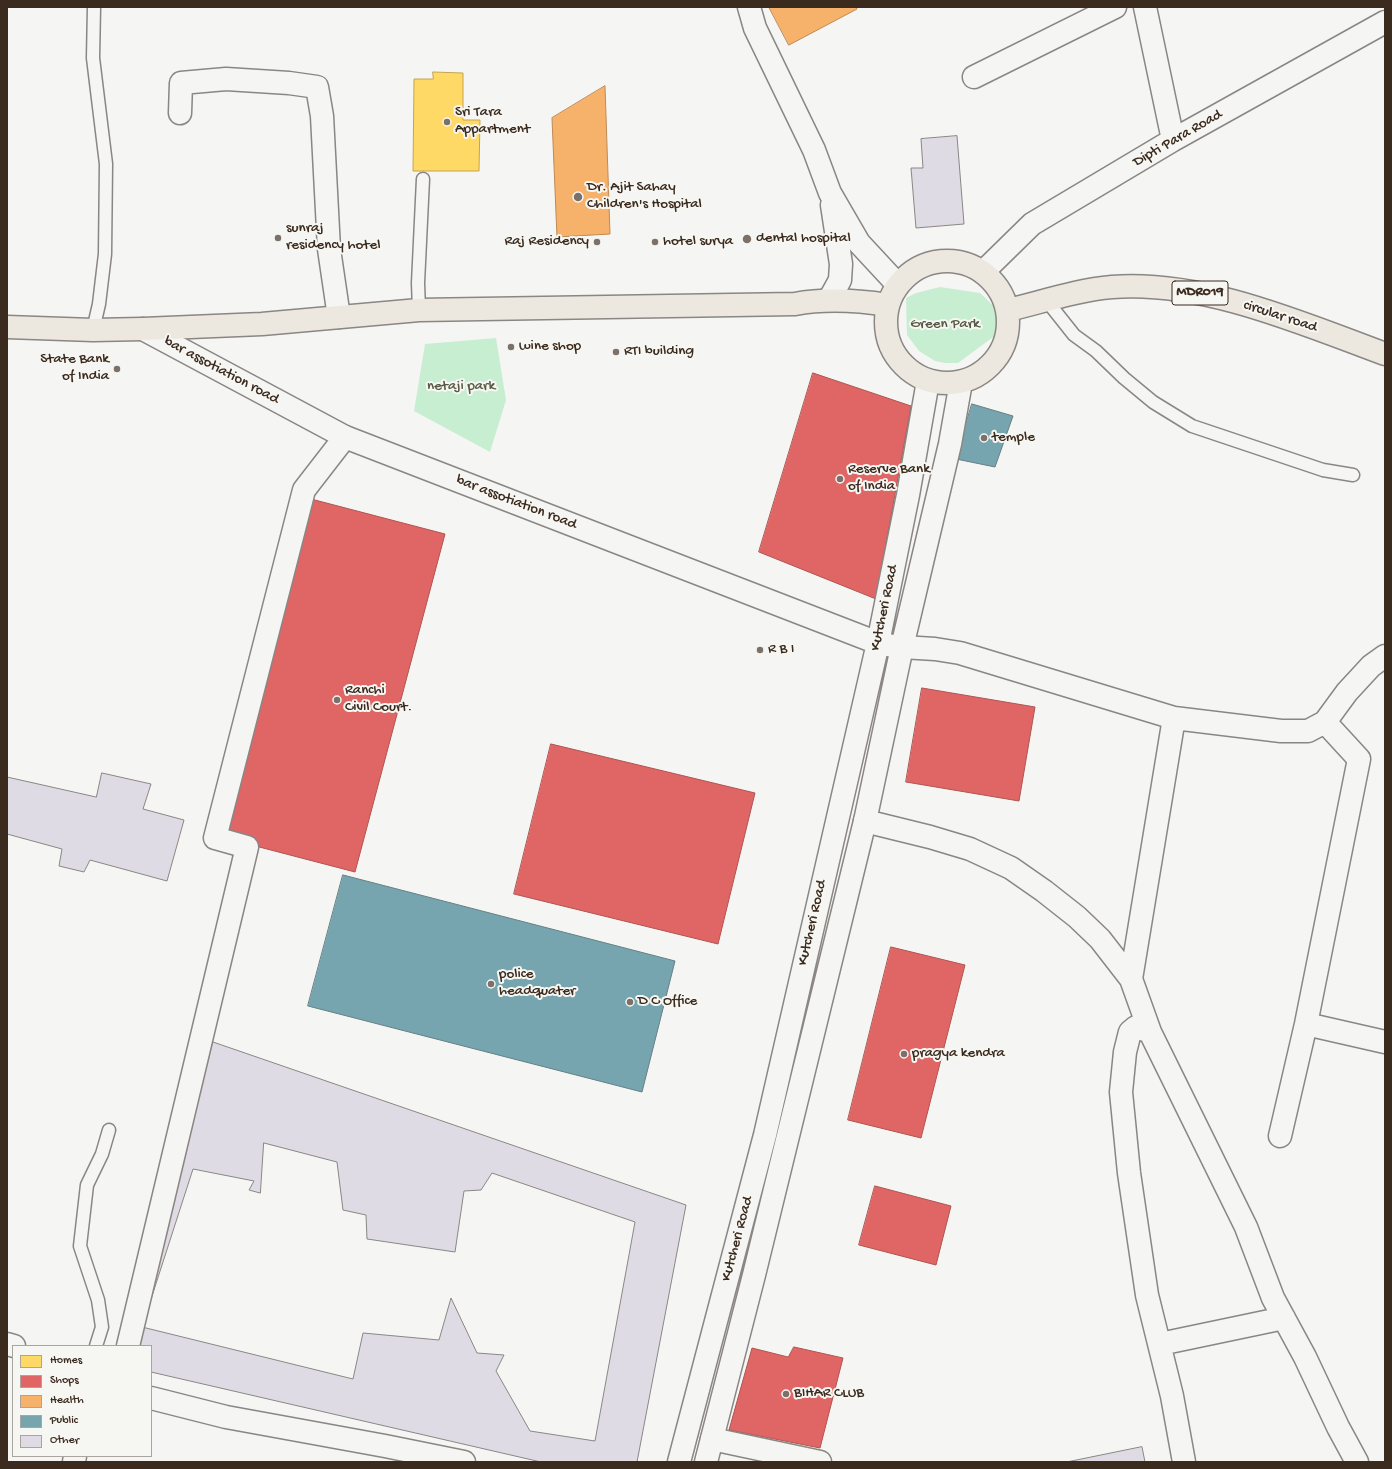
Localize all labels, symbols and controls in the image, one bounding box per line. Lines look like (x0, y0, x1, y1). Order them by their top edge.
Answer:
place label: Sri Tara Appartment (455, 104, 530, 139)
street label: Dipti Para Road (1130, 106, 1226, 172)
marker: Sri Tara Appartment (442, 117, 452, 127)
place label: Dr. Ajit Sahay Children's Hospital (587, 179, 702, 214)
marker: Dr. Ajit Sahay Children's Hospital (572, 191, 584, 203)
place label: sunraj residency hotel (286, 220, 381, 255)
place label: dental hospital (756, 230, 851, 248)
marker: sunraj residency hotel (273, 233, 283, 243)
place label: Raj Residency (504, 233, 589, 251)
place label: hotel surya (663, 233, 733, 251)
marker: dental hospital (741, 233, 753, 245)
marker: Raj Residency (592, 237, 602, 247)
marker: hotel surya (650, 237, 660, 247)
road number: MDR019 (1172, 281, 1228, 305)
street label: circular road (1241, 297, 1319, 337)
park label: Green Park (910, 316, 980, 334)
street label: bar assotiation road (160, 333, 282, 409)
place label: wine shop (519, 338, 581, 356)
marker: wine shop (506, 342, 516, 352)
place label: RTI building (624, 343, 694, 361)
marker: RTI building (611, 347, 621, 357)
place label: State Bank of India (40, 351, 109, 386)
marker: State Bank of India (112, 364, 122, 374)
park label: netaji park (427, 378, 495, 396)
place label: temple (992, 429, 1035, 447)
marker: temple (979, 433, 989, 443)
place label: Reserve Bank of India (848, 461, 930, 496)
street label: bar assotiation road (453, 472, 579, 534)
marker: Reserve Bank of India (835, 474, 845, 484)
street label: Kutcheri Road (867, 563, 903, 653)
place label: R B I (768, 641, 794, 659)
marker: R B I (755, 645, 765, 655)
place label: Ranchi Civil Court. (345, 682, 412, 717)
marker: Ranchi Civil Court. (332, 695, 342, 705)
street label: Kutcheri Road (794, 878, 832, 968)
place label: police headquater (499, 966, 575, 1001)
marker: police headquater (486, 979, 496, 989)
place label: D C Office (638, 993, 697, 1011)
marker: D C Office (625, 997, 635, 1007)
place label: pragya kendra (912, 1045, 1005, 1063)
marker: pragya kendra (899, 1049, 909, 1059)
street label: Kutcheri Road (718, 1195, 758, 1283)
legend (12, 1345, 152, 1457)
text: Homes (50, 1354, 82, 1368)
text: Shops (50, 1374, 79, 1388)
place label: BIHAR CLUB (794, 1385, 864, 1403)
marker: BIHAR CLUB (781, 1389, 791, 1399)
text: Health (50, 1394, 84, 1408)
text: Public (50, 1414, 78, 1428)
text: Other (50, 1434, 79, 1448)

